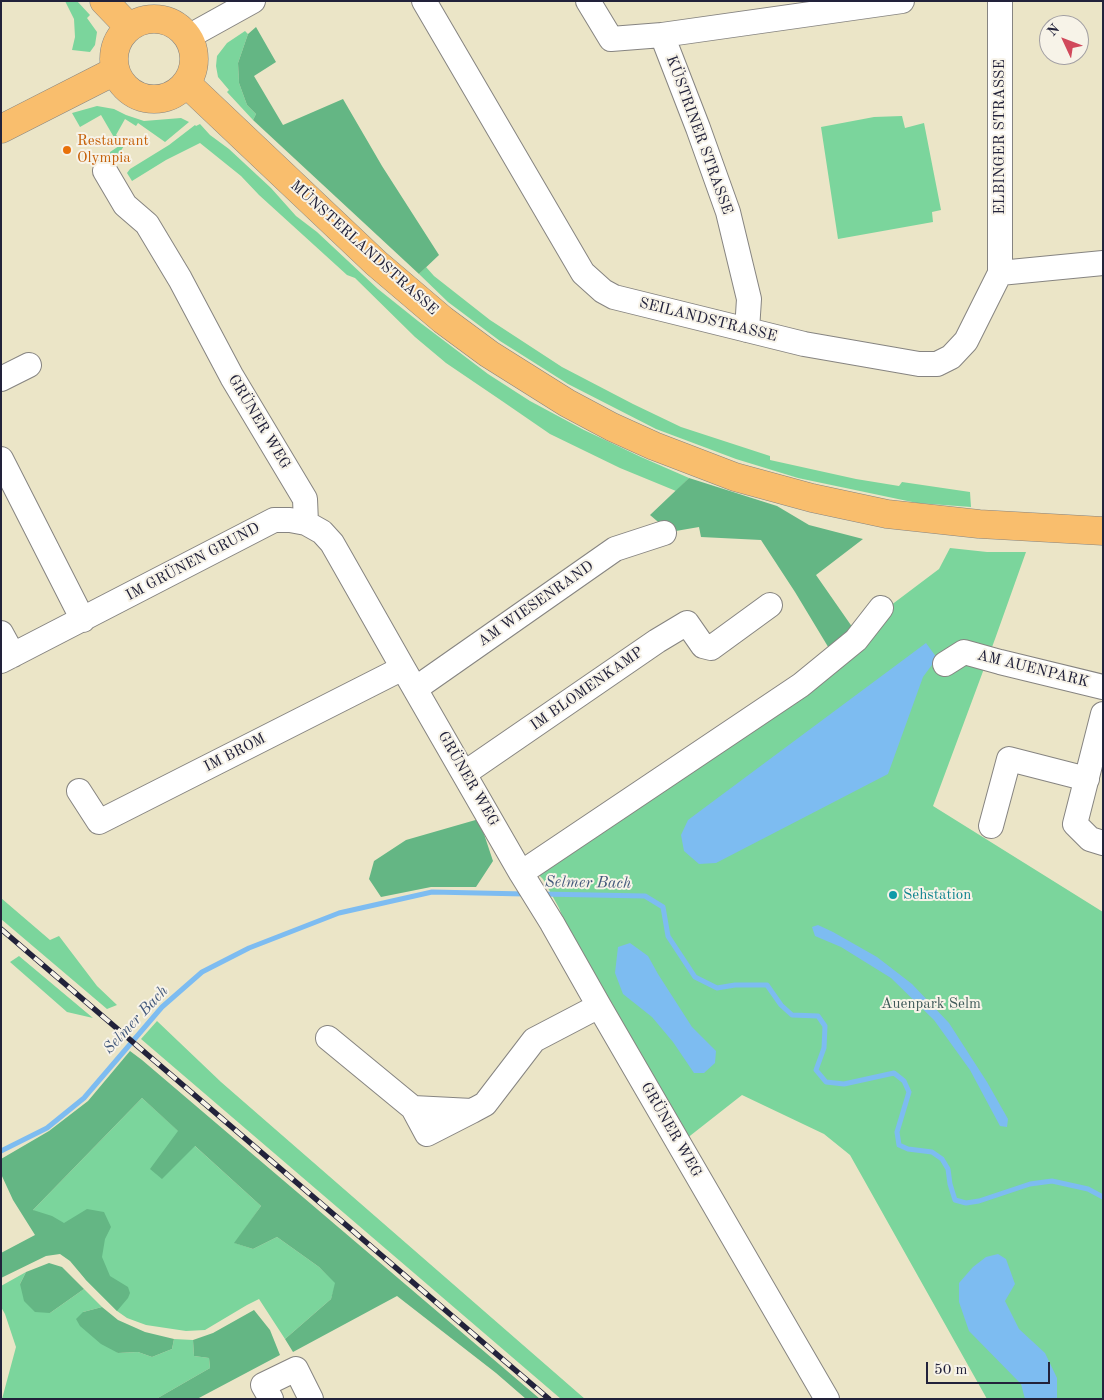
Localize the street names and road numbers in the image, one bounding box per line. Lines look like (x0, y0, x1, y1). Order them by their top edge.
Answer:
street label: KÜSTRINER STRASSE (662, 53, 736, 217)
street label: ELBINGER STRASSE (991, 59, 1009, 215)
street label: MÜNSTERLANDSTRASSE (286, 177, 442, 319)
street label: SEILANDSTRASSE (637, 294, 779, 346)
street label: GRÜNER WEG (224, 372, 294, 472)
street label: IM GRÜNEN GRUND (123, 519, 263, 605)
street label: AM WIESENRAND (475, 557, 597, 651)
street label: IM BLOMENKAMP (527, 643, 647, 735)
street label: AM AUENPARK (975, 646, 1091, 692)
street label: GRÜNER WEG (434, 728, 502, 830)
street label: IM BROM (201, 730, 269, 776)
street label: GRÜNER WEG (637, 1079, 705, 1181)

